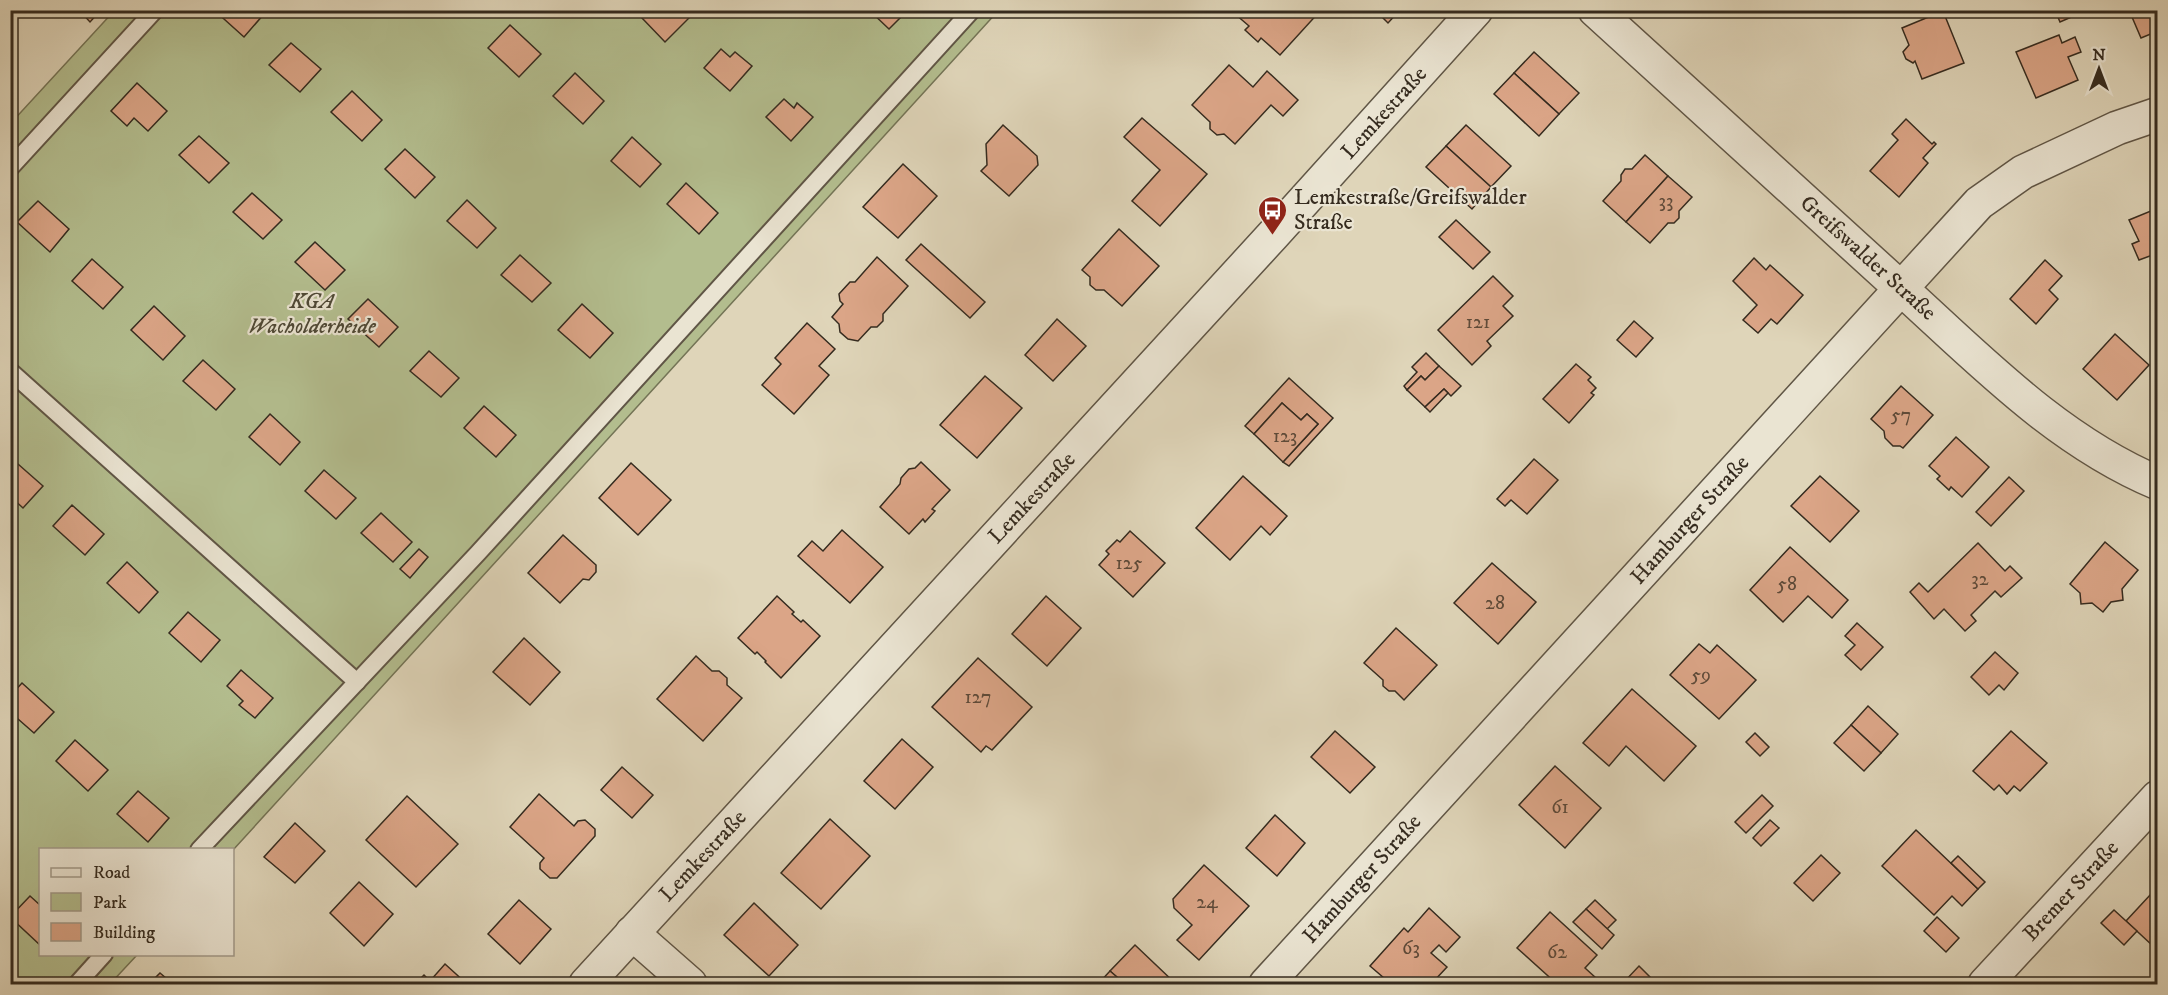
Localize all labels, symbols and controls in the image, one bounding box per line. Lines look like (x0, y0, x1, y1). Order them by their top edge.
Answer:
north arrow (2069, 39, 2129, 99)
text: N (2092, 45, 2106, 65)
street label: Lemkestraße (1335, 61, 1433, 165)
place label: Lemkestraße/Greifswalder Straße (1294, 184, 1527, 236)
house number: 33 (1659, 189, 1673, 214)
street label: Greifswalder Straße (1794, 190, 1942, 326)
bus stop icon: Lemkestraße/Greifswalder Straße (1257, 194, 1289, 236)
park label: KGA Wacholderheide (248, 288, 376, 340)
house number: 121 (1466, 310, 1490, 335)
house number: 57 (1891, 403, 1911, 428)
house number: 123 (1273, 424, 1297, 449)
street label: Lemkestraße (983, 447, 1081, 549)
street label: Hamburger Straße (1625, 450, 1755, 590)
house number: 125 (1116, 551, 1143, 576)
house number: 32 (1971, 567, 1989, 592)
house number: 58 (1777, 572, 1797, 597)
house number: 28 (1485, 591, 1505, 616)
house number: 59 (1691, 663, 1711, 688)
house number: 127 (964, 685, 992, 710)
house number: 61 (1551, 795, 1569, 820)
street label: Lemkestraße (654, 805, 752, 907)
street label: Hamburger Straße (1297, 809, 1427, 949)
street label: Bremer Straße (2017, 835, 2125, 947)
legend (39, 848, 234, 956)
text: Road (93, 862, 130, 884)
house number: 24 (1196, 890, 1218, 915)
text: Park (93, 892, 127, 914)
text: Building (93, 922, 155, 944)
house number: 63 (1402, 936, 1420, 961)
house number: 62 (1547, 940, 1567, 965)

